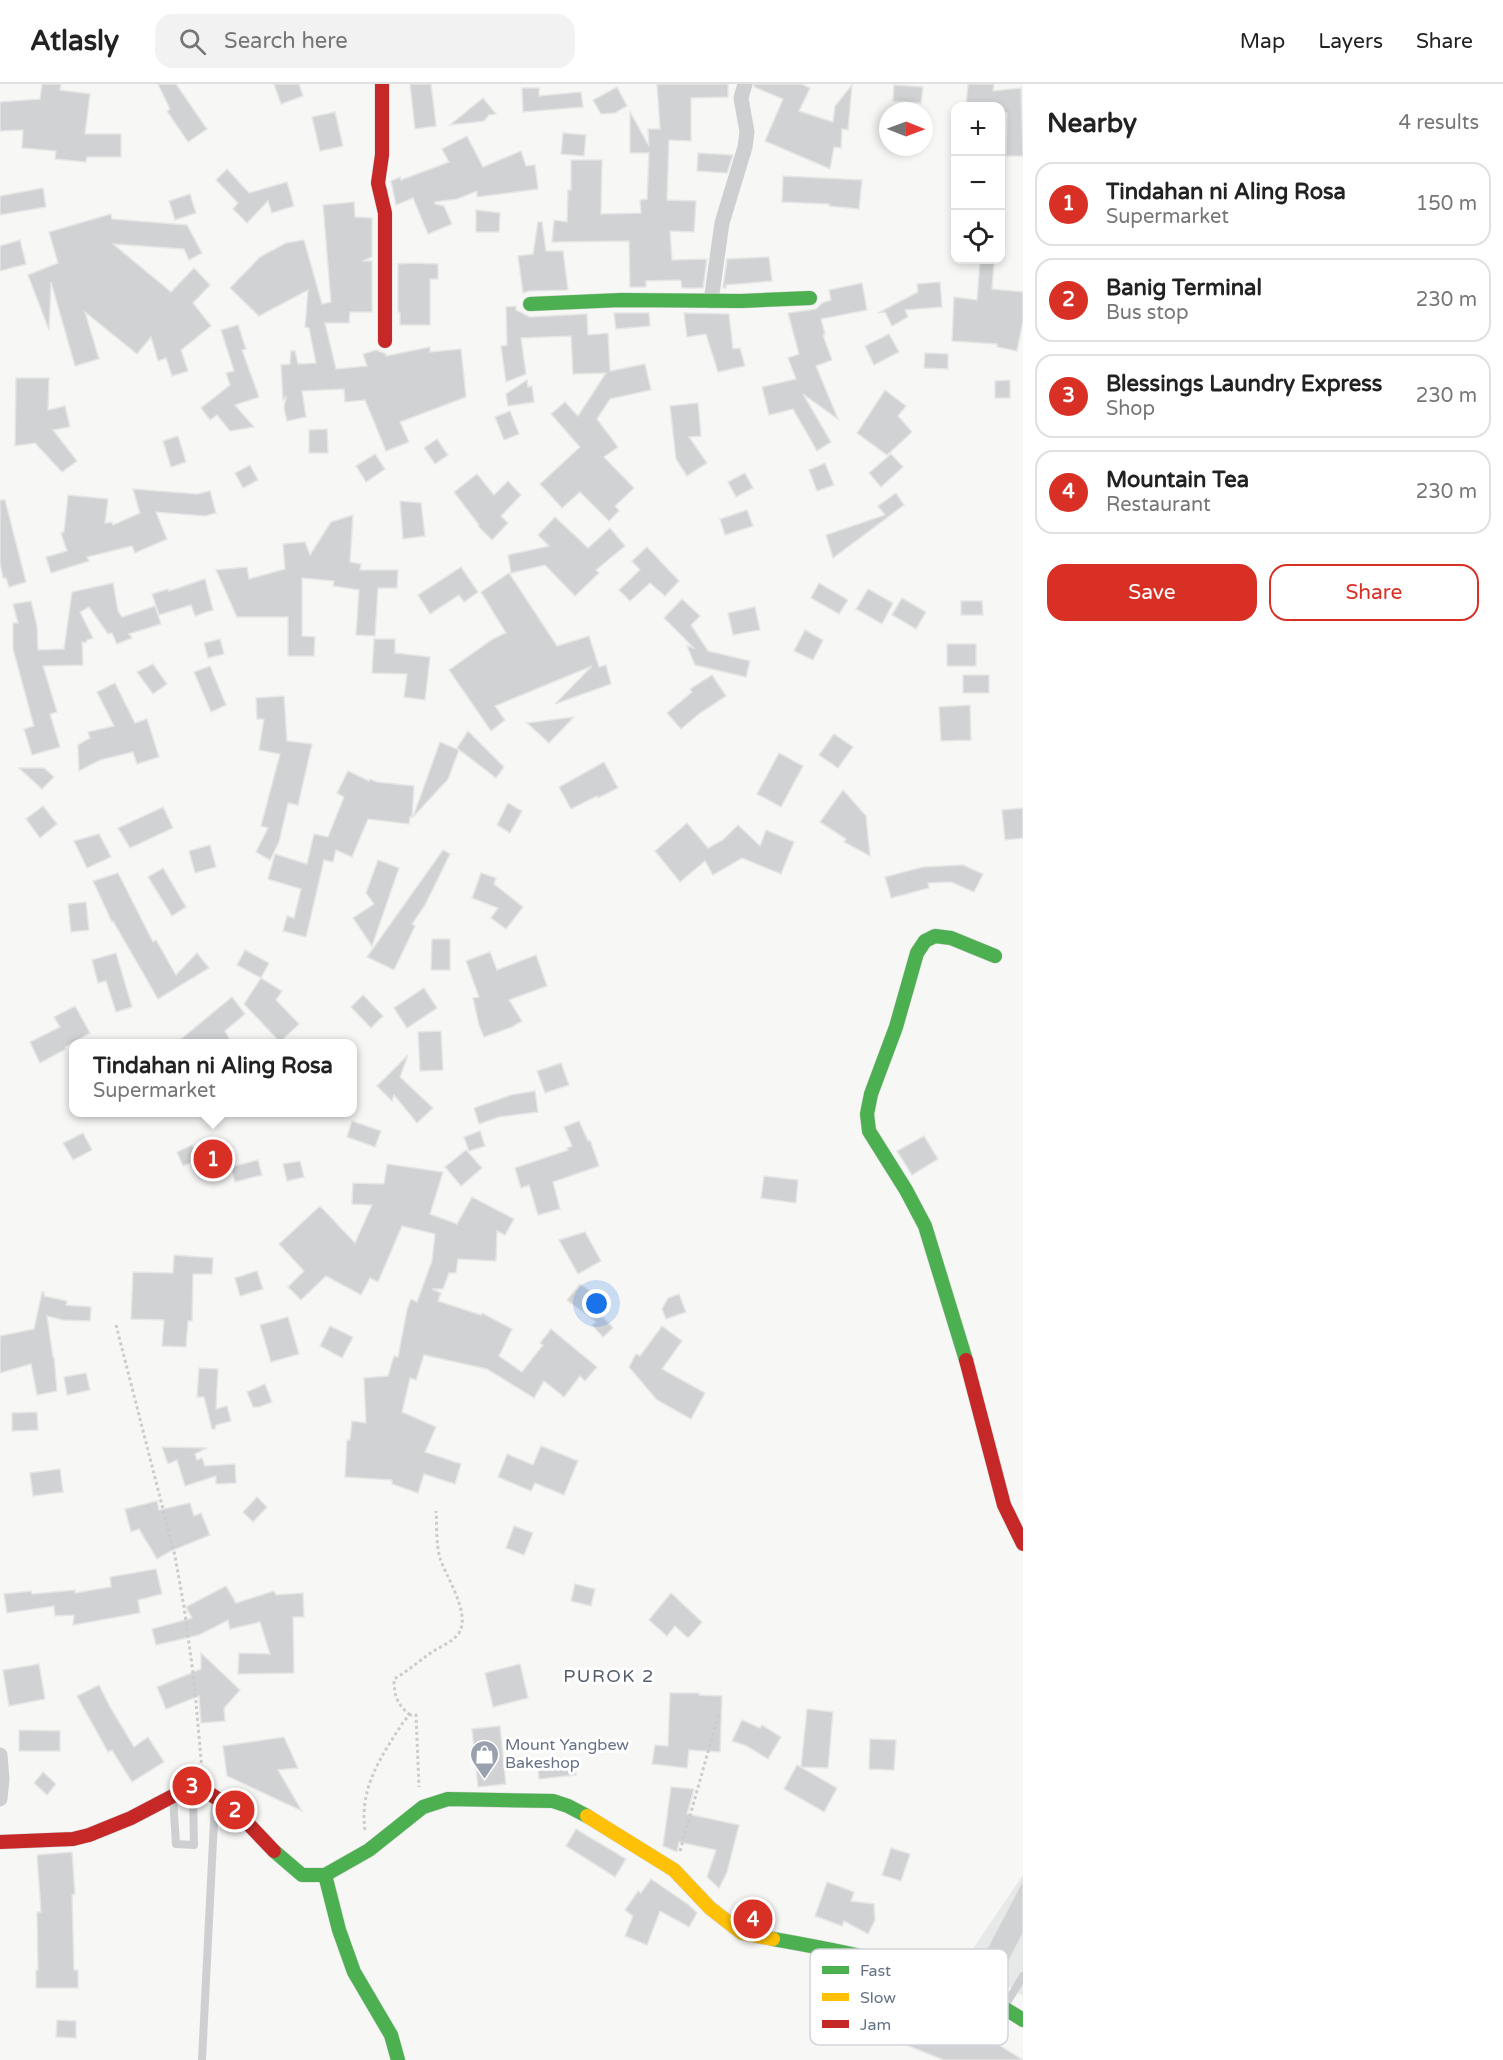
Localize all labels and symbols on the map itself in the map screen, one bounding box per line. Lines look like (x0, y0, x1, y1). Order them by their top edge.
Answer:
north arrow (879, 102, 933, 156)
pin: 1 (194, 1136, 232, 1182)
your location (582, 1289, 611, 1318)
district label: PUROK 2 (563, 1665, 655, 1687)
place label: Mount Yangbew Bakeshop (505, 1735, 629, 1773)
shop icon: Mount Yangbew Bakeshop (468, 1738, 500, 1780)
pin: 3 (172, 1764, 212, 1808)
pin: 2 (216, 1788, 254, 1832)
pin: 4 (734, 1896, 772, 1942)
legend (810, 1949, 1008, 2045)
text: Fast (860, 1961, 891, 1981)
text: Slow (860, 1988, 896, 2008)
text: Jam (860, 2015, 891, 2035)

